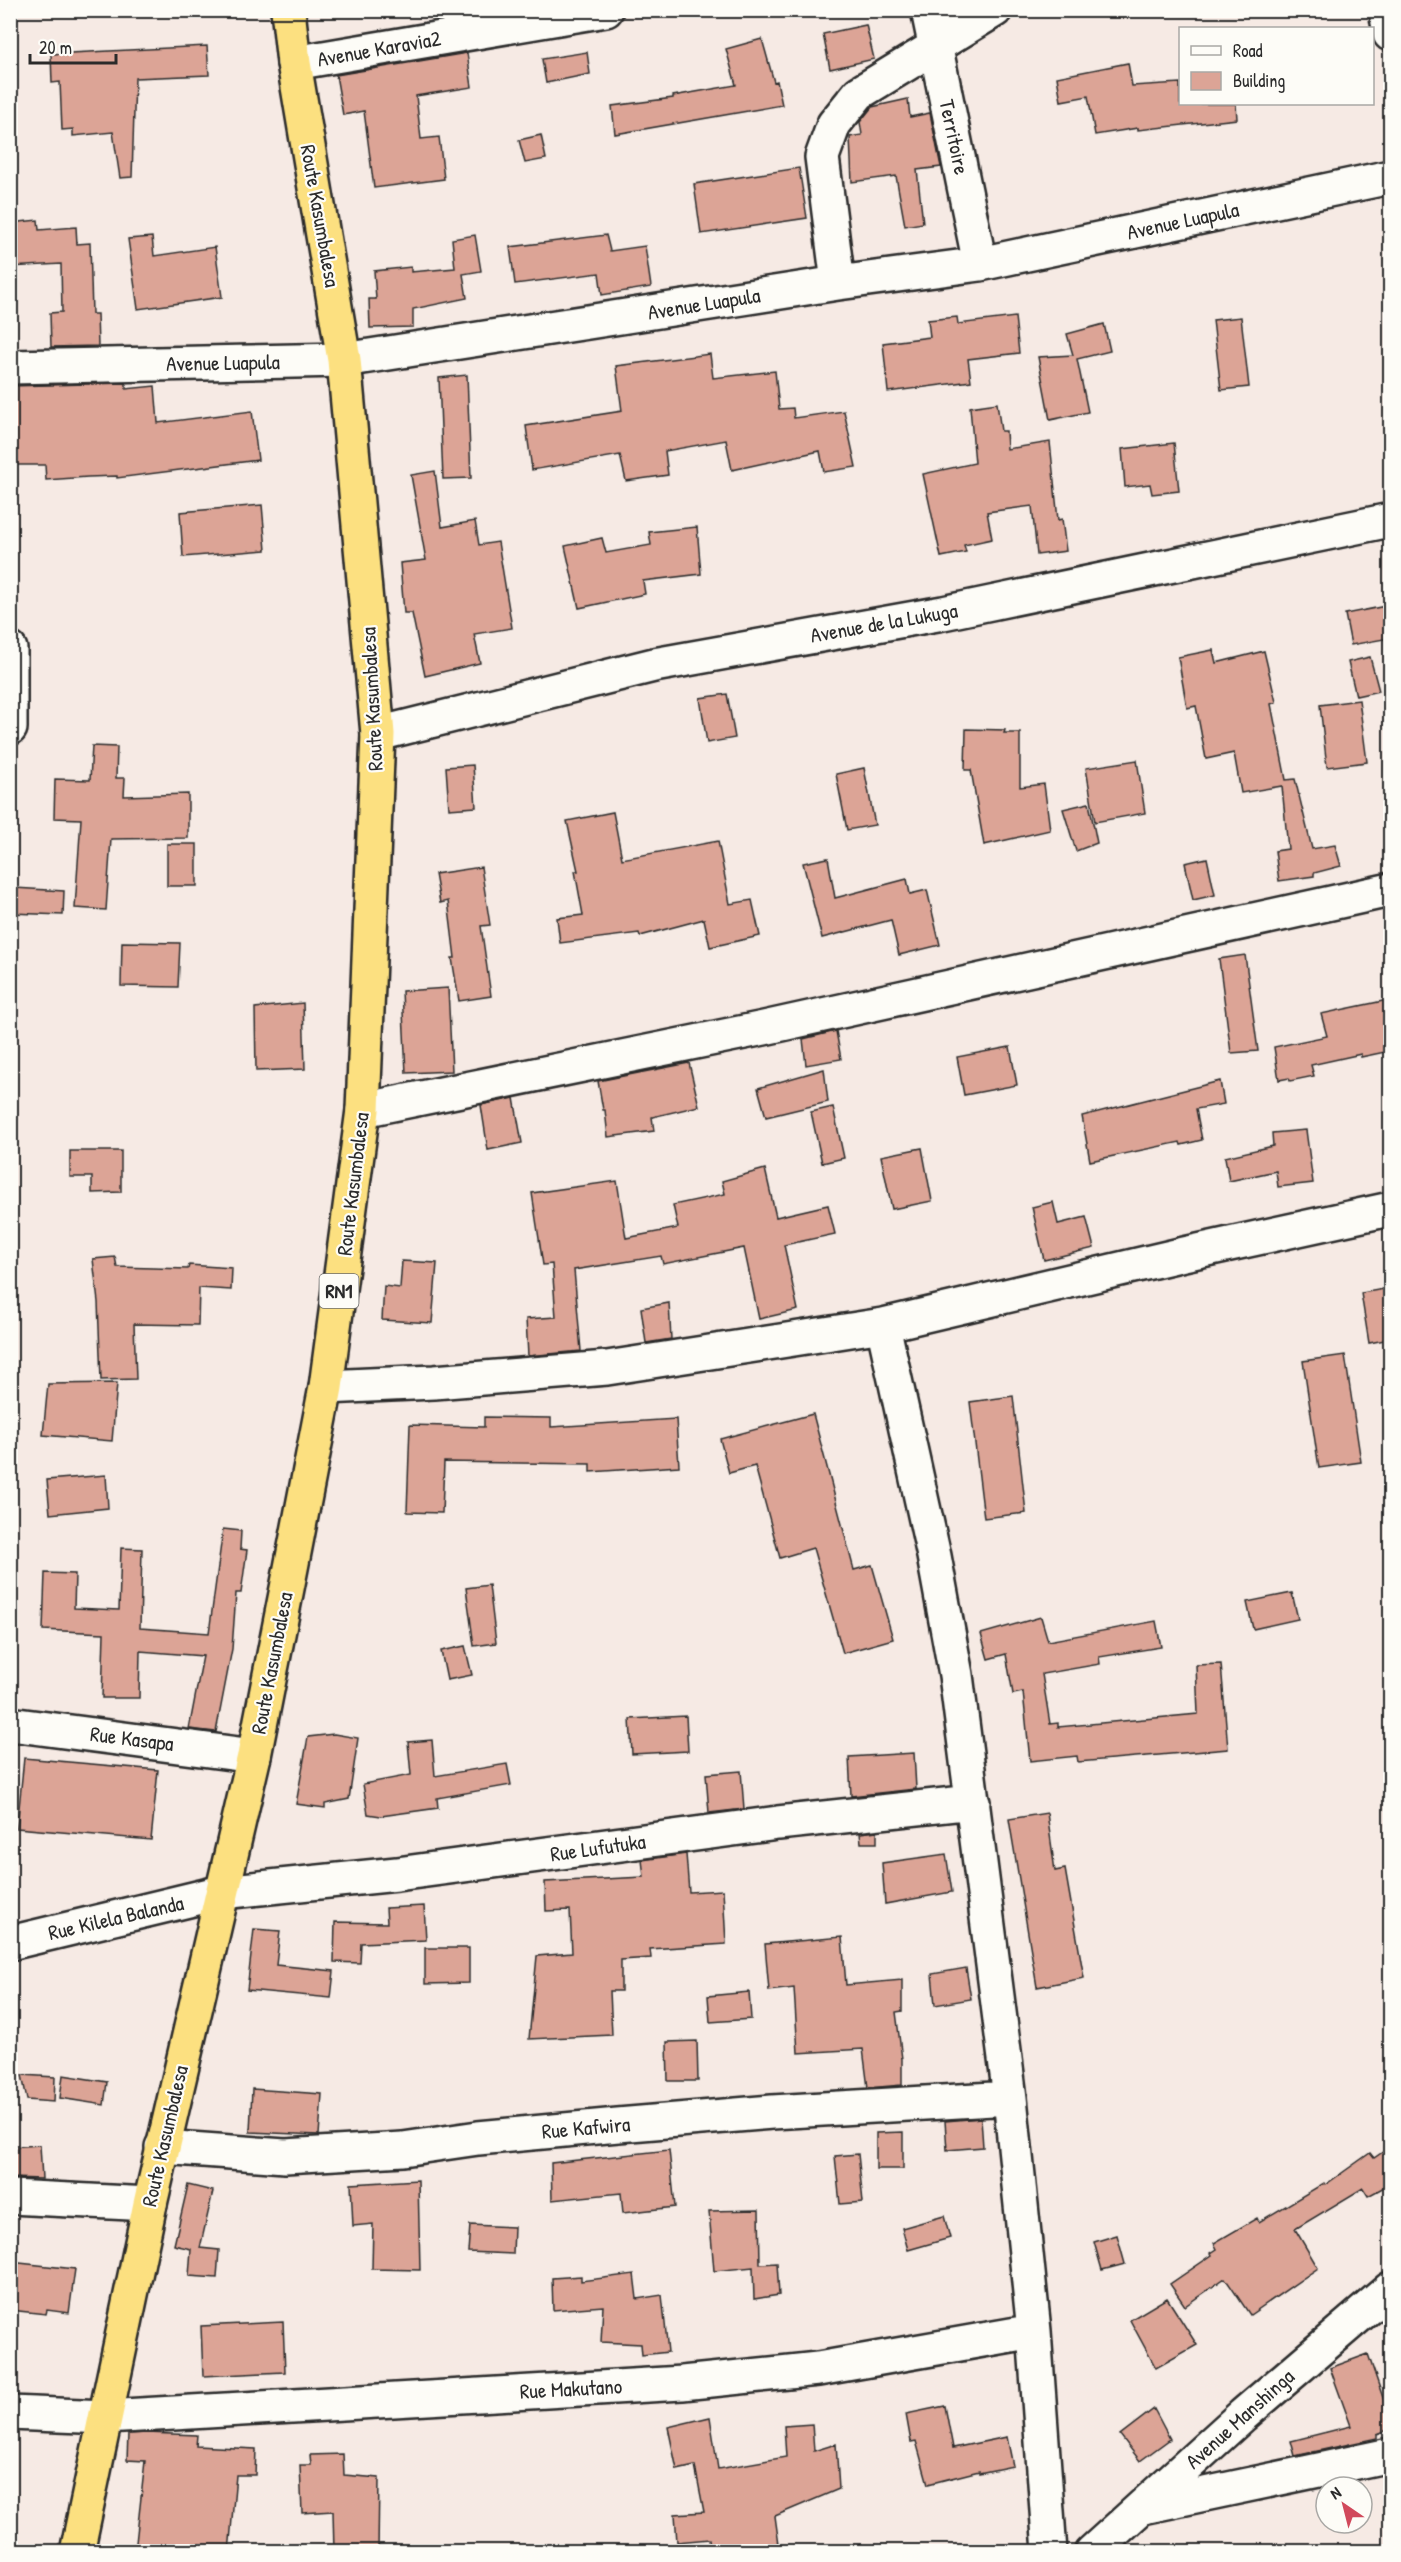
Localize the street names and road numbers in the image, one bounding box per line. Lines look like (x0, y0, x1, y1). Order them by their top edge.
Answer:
street label: Avenue Karavia2 (315, 23, 443, 74)
street label: Territoire (932, 97, 977, 177)
street label: Route Kasumbalesa (294, 143, 347, 289)
street label: Avenue Luapula (1124, 195, 1242, 247)
street label: Avenue Luapula (645, 280, 762, 327)
street label: Avenue Luapula (166, 347, 280, 378)
street label: Avenue de la Lukuga (808, 595, 960, 650)
street label: Route Kasumbalesa (353, 626, 390, 772)
street label: Route Kasumbalesa (329, 1111, 376, 1257)
road number: RN1 (320, 1274, 358, 1308)
street label: Route Kasumbalesa (244, 1589, 299, 1736)
street label: Rue Kasapa (89, 1719, 175, 1758)
street label: Rue Lufutuka (548, 1826, 647, 1869)
street label: Rue Kilela Balanda (45, 1888, 186, 1947)
street label: Route Kasumbalesa (134, 2063, 195, 2209)
street label: Rue Kafwira (541, 2109, 631, 2146)
street label: Avenue Manshinga (1179, 2362, 1300, 2475)
street label: Rue Makutano (519, 2371, 623, 2406)

